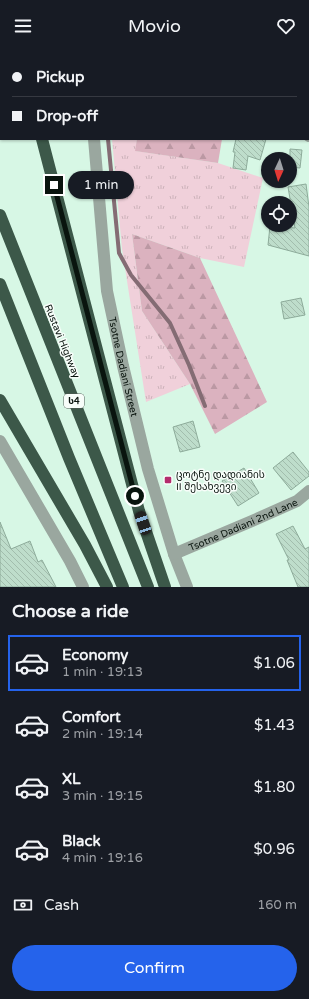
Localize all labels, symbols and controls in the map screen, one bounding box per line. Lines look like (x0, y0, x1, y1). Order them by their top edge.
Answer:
icon: menu (12, 15, 34, 37)
text: Movio (128, 15, 181, 37)
icon: heart (275, 15, 297, 37)
text: Pickup (36, 68, 84, 86)
text: Drop-off (36, 107, 98, 125)
north arrow (261, 152, 297, 188)
map controls (261, 152, 297, 232)
callout: 1 min (68, 171, 134, 199)
route end (45, 176, 63, 194)
text: 1 min (84, 177, 118, 193)
button: locate (261, 196, 297, 232)
street label: Rustavi Highway (42, 303, 83, 381)
street label: Tsotne Dadiani Street (106, 316, 140, 418)
road number: ს4 (64, 394, 84, 408)
place label: ცოტნე დადიანის II შესახვევი (176, 469, 265, 493)
marker: ცოტნე დადიანის II შესახვევი (163, 475, 173, 485)
route start (126, 487, 144, 505)
street label: Tsotne Dadiani 2nd Lane (187, 496, 300, 554)
car (133, 510, 153, 536)
text: Choose a ride (12, 600, 129, 622)
icon: car (14, 645, 50, 681)
text: Economy (62, 646, 128, 664)
text: $1.06 (254, 654, 295, 672)
text: 1 min · 19:13 (62, 664, 143, 680)
icon: car (14, 707, 50, 743)
text: Comfort (62, 708, 121, 726)
text: $1.43 (254, 716, 295, 734)
text: 2 min · 19:14 (62, 726, 143, 742)
icon: car (14, 769, 50, 805)
text: XL (62, 770, 81, 788)
text: $1.80 (254, 778, 295, 796)
text: 3 min · 19:15 (62, 788, 143, 804)
icon: car (14, 831, 50, 867)
text: Black (62, 832, 101, 850)
text: $0.96 (254, 840, 295, 858)
text: 4 min · 19:16 (62, 850, 143, 866)
icon: cash (12, 894, 34, 916)
text: Cash (44, 896, 79, 914)
text: 160 m (257, 897, 297, 913)
button: Confirm (12, 945, 297, 991)

